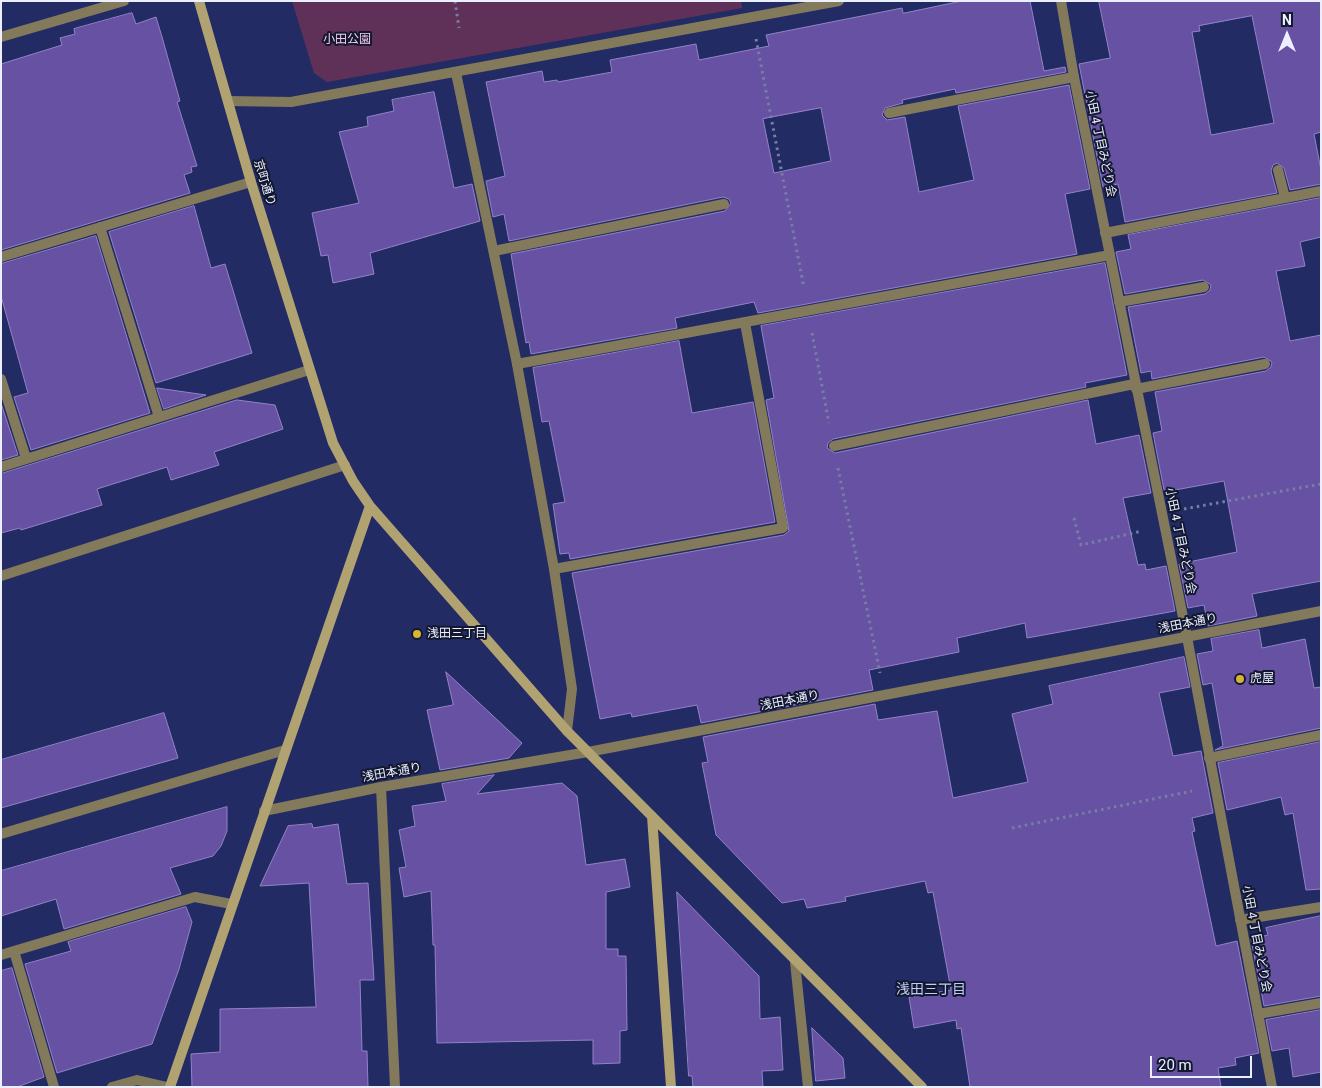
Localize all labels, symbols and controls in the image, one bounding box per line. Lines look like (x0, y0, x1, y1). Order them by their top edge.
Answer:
north arrow (1262, 10, 1312, 60)
text: N (1282, 12, 1292, 28)
park label: 小田公園 (323, 33, 371, 47)
street label: 小田 4 丁目みどり会 (1082, 89, 1118, 199)
street label: 京町通り (250, 158, 278, 208)
street label: 小田 4 丁目みどり会 (1162, 486, 1198, 596)
street label: 浅田本通り (1157, 611, 1219, 637)
place label: 浅田三丁目 (427, 627, 487, 641)
marker: 浅田三丁目 (411, 628, 423, 640)
place label: 虎屋 (1250, 672, 1274, 686)
marker: 虎屋 (1234, 673, 1246, 685)
street label: 浅田本通り (759, 688, 821, 714)
street label: 浅田本通り (361, 761, 423, 785)
street label: 小田 4 丁目みどり会 (1239, 884, 1273, 994)
district label: 浅田三丁目 (896, 982, 966, 998)
scale bar (1152, 1046, 1254, 1078)
text: 20 m (1158, 1056, 1192, 1074)

